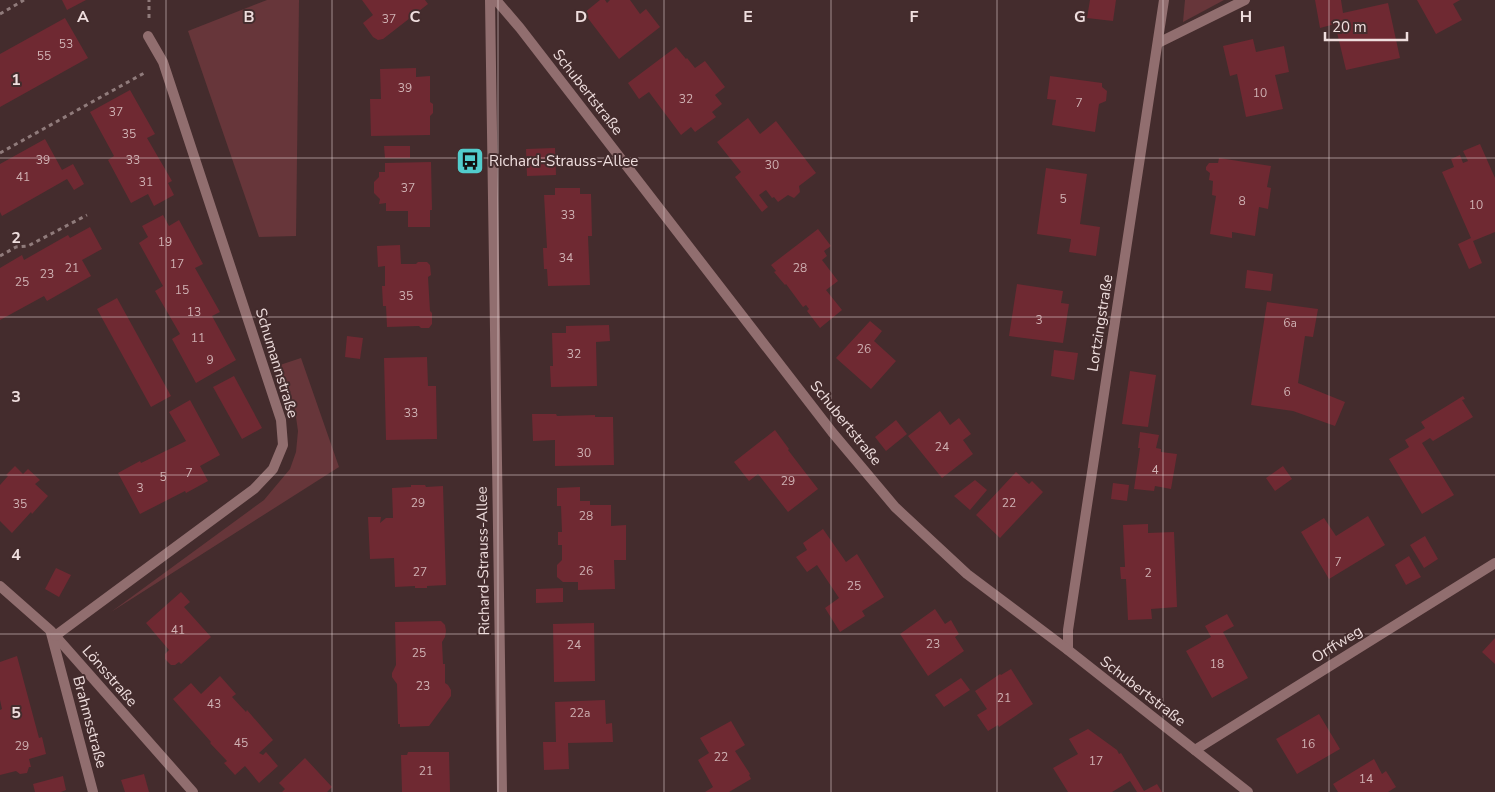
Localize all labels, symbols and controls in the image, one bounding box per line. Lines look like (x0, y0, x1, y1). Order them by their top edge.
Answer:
text: A (77, 6, 89, 28)
text: B (243, 6, 255, 28)
text: C (410, 6, 421, 28)
text: D (575, 6, 587, 28)
text: E (743, 6, 753, 28)
text: F (910, 6, 919, 28)
text: G (1074, 6, 1086, 28)
text: H (1240, 6, 1252, 28)
scale bar (1325, 10, 1408, 42)
house number: 37 (382, 11, 396, 27)
text: 20 m (1332, 17, 1367, 37)
house number: 53 (59, 36, 73, 52)
street label: Schubertstraße (548, 45, 628, 139)
house number: 55 (37, 48, 51, 64)
text: 1 (11, 69, 21, 91)
house number: 39 (398, 80, 412, 96)
house number: 10 (1253, 85, 1267, 101)
house number: 32 (679, 91, 693, 107)
house number: 7 (1075, 95, 1083, 111)
house number: 37 (109, 104, 123, 120)
house number: 35 (122, 126, 136, 142)
bus stop icon: Richard-Strauss-Allee (455, 146, 485, 176)
place label: Richard-Strauss-Allee (489, 151, 638, 171)
house number: 39 (36, 152, 50, 168)
house number: 33 (126, 152, 140, 168)
house number: 30 (765, 157, 779, 173)
house number: 41 (16, 169, 30, 185)
house number: 31 (139, 174, 153, 190)
house number: 37 (401, 180, 415, 196)
house number: 5 (1059, 191, 1067, 207)
house number: 8 (1238, 193, 1246, 209)
house number: 10 (1469, 197, 1483, 213)
house number: 33 (561, 207, 575, 223)
text: 2 (11, 227, 21, 249)
house number: 19 (158, 234, 172, 250)
house number: 34 (559, 250, 573, 266)
house number: 17 (170, 256, 184, 272)
house number: 21 (65, 260, 79, 276)
house number: 28 (793, 260, 807, 276)
house number: 23 (40, 266, 54, 282)
street label: Lortzingstraße (1082, 273, 1118, 373)
house number: 25 (15, 274, 29, 290)
house number: 15 (175, 282, 189, 298)
house number: 35 (399, 288, 413, 304)
house number: 13 (187, 304, 201, 320)
street label: Schumannstraße (251, 306, 303, 420)
house number: 3 (1035, 312, 1043, 328)
house number: 6a (1283, 315, 1297, 331)
house number: 11 (191, 330, 205, 346)
house number: 26 (857, 341, 871, 357)
house number: 32 (567, 346, 581, 362)
house number: 9 (206, 352, 214, 368)
street label: Schubertstraße (806, 376, 886, 470)
house number: 6 (1283, 384, 1291, 400)
text: 3 (11, 386, 21, 408)
house number: 33 (404, 405, 418, 421)
house number: 24 (935, 439, 949, 455)
house number: 30 (577, 445, 591, 461)
house number: 4 (1151, 462, 1159, 478)
house number: 7 (185, 465, 193, 481)
house number: 5 (159, 469, 167, 485)
house number: 29 (781, 473, 795, 489)
house number: 3 (136, 480, 144, 496)
street label: Richard-Strauss-Allee (472, 486, 494, 636)
house number: 29 (411, 495, 425, 511)
house number: 22 (1002, 495, 1016, 511)
house number: 35 (13, 496, 27, 512)
house number: 28 (579, 508, 593, 524)
text: 4 (11, 544, 21, 566)
house number: 7 (1334, 554, 1342, 570)
house number: 26 (579, 563, 593, 579)
house number: 27 (413, 564, 427, 580)
house number: 2 (1144, 565, 1152, 581)
house number: 25 (847, 578, 861, 594)
street label: Orffweg (1308, 621, 1366, 667)
house number: 41 (171, 622, 185, 638)
house number: 23 (926, 636, 940, 652)
house number: 24 (567, 637, 581, 653)
street label: Lönsstraße (78, 641, 142, 711)
house number: 25 (412, 645, 426, 661)
street label: Schubertstraße (1096, 651, 1190, 731)
house number: 18 (1210, 656, 1224, 672)
street label: Brahmsstraße (68, 674, 112, 770)
house number: 23 (416, 678, 430, 694)
house number: 21 (997, 690, 1011, 706)
house number: 43 (207, 696, 221, 712)
text: 5 (11, 702, 21, 724)
house number: 22a (570, 705, 590, 721)
house number: 45 (234, 735, 248, 751)
house number: 16 (1301, 736, 1315, 752)
house number: 29 (15, 738, 29, 754)
house number: 22 (714, 749, 728, 765)
house number: 17 (1089, 753, 1103, 769)
house number: 21 (419, 763, 433, 779)
house number: 14 (1359, 771, 1373, 787)

